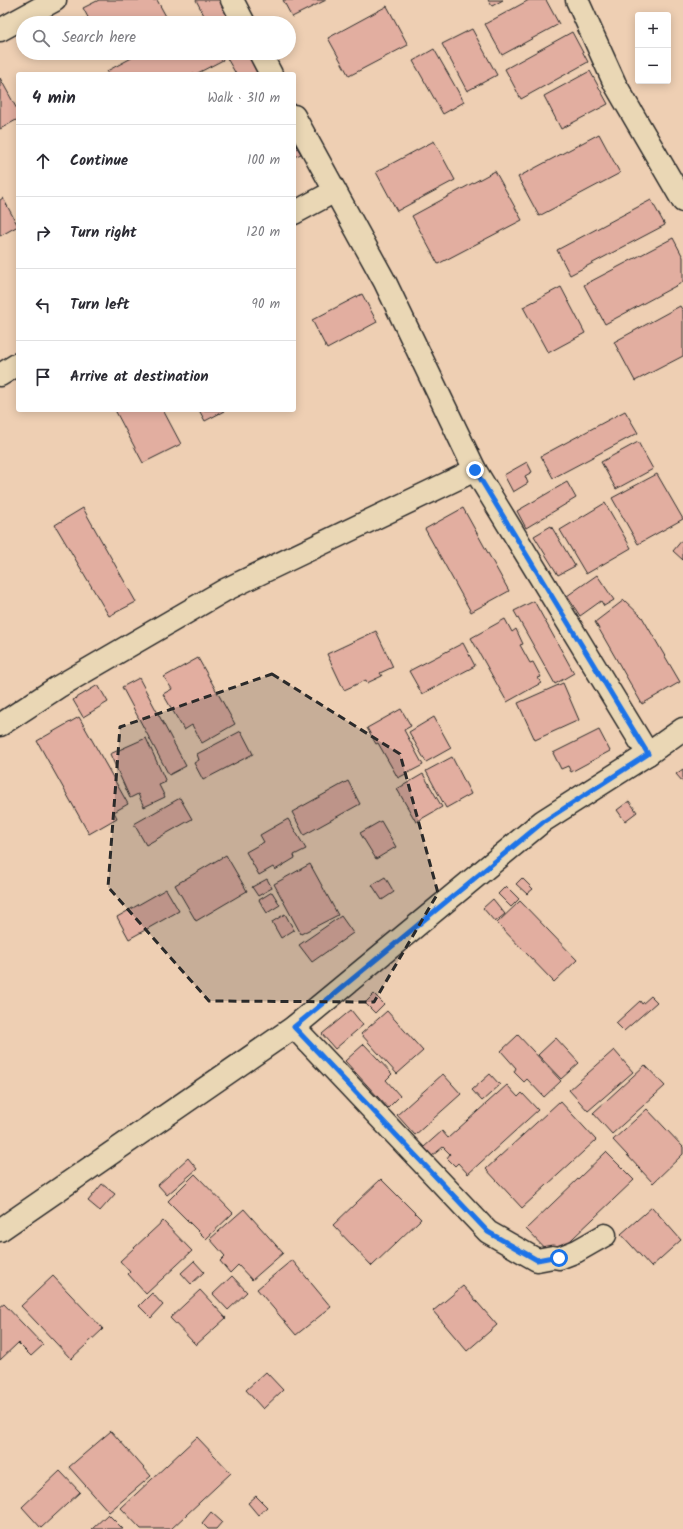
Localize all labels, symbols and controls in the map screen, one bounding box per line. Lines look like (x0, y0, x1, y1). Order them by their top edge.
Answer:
map controls (635, 12, 671, 84)
button: + (635, 12, 671, 48)
search box (16, 16, 296, 60)
text: Search here (62, 26, 136, 50)
icon: search (30, 27, 52, 49)
button: − (635, 48, 671, 84)
text: 4 min (32, 85, 76, 112)
text: Walk · 310 m (207, 88, 280, 109)
text: Continue (70, 149, 128, 173)
icon: ahead (32, 150, 54, 172)
text: 100 m (247, 150, 280, 171)
text: Turn right (70, 221, 137, 245)
icon: right (32, 222, 54, 244)
text: 120 m (246, 222, 280, 243)
text: Turn left (70, 293, 130, 317)
icon: left (32, 294, 54, 316)
text: 90 m (252, 294, 280, 315)
text: Arrive at destination (70, 365, 209, 389)
icon: arrive (32, 366, 54, 388)
route end (466, 461, 484, 479)
route start (550, 1249, 568, 1267)

